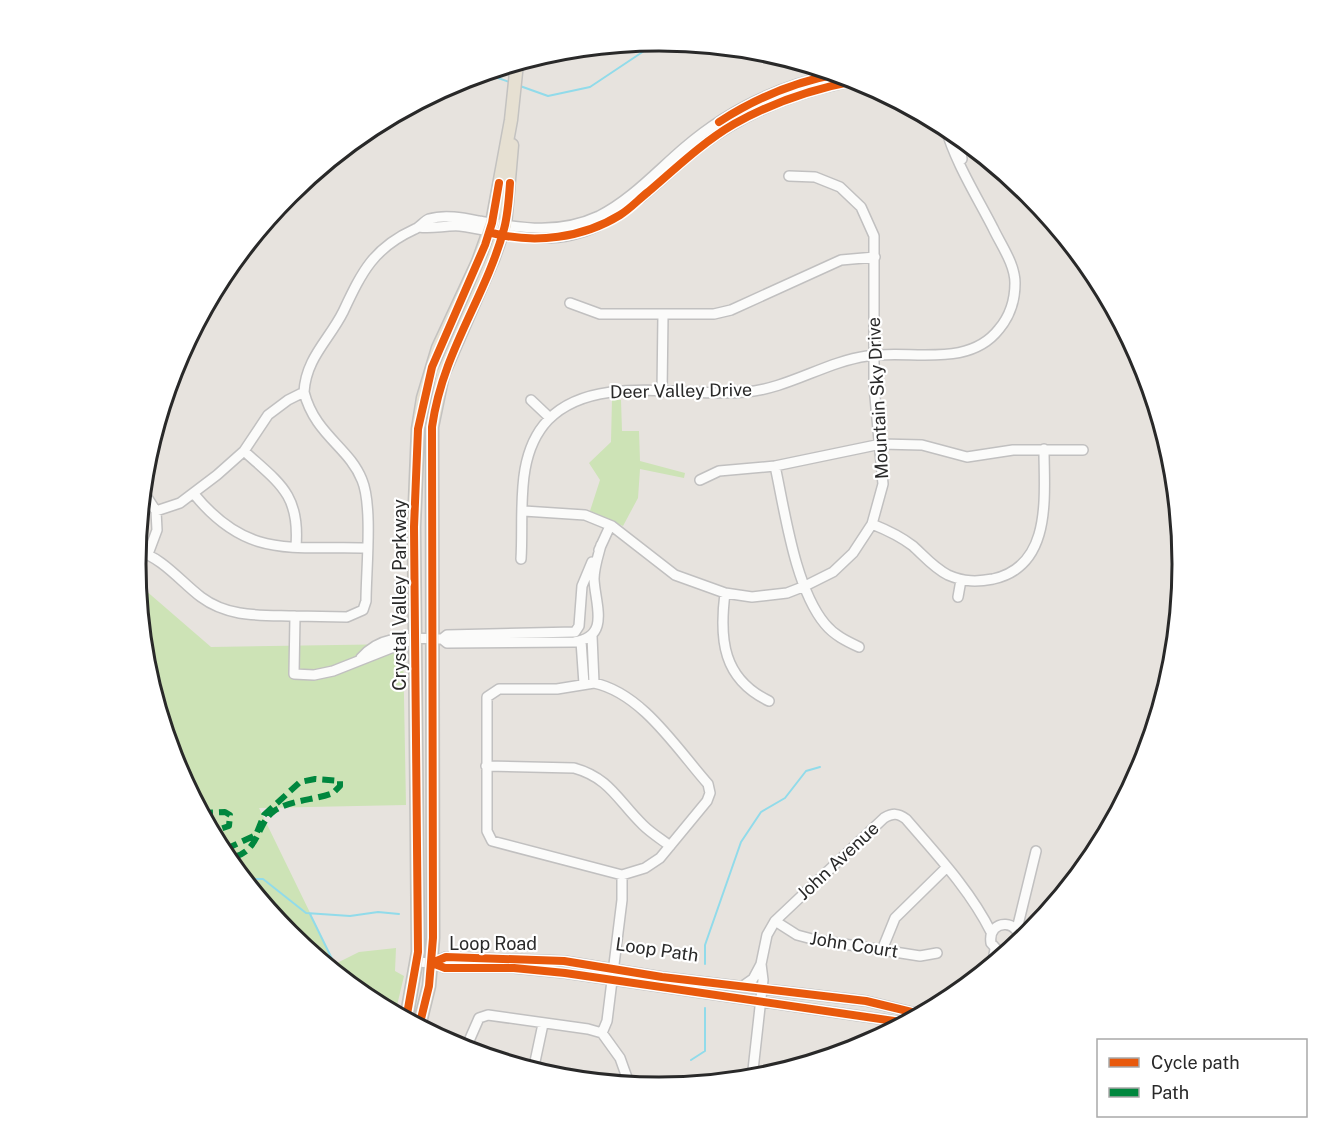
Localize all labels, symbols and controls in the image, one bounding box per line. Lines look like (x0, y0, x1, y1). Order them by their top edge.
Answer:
street label: Mountain Sky Drive (863, 316, 892, 480)
street label: Deer Valley Drive (610, 379, 752, 402)
street label: Crystal Valley Parkway (389, 499, 410, 691)
street label: John Avenue (792, 817, 883, 904)
street label: John Court (808, 927, 900, 962)
street label: Loop Road (449, 933, 537, 954)
street label: Loop Path (614, 933, 700, 966)
legend (1097, 1039, 1307, 1117)
text: Cycle path (1151, 1052, 1240, 1073)
text: Path (1151, 1082, 1189, 1103)

